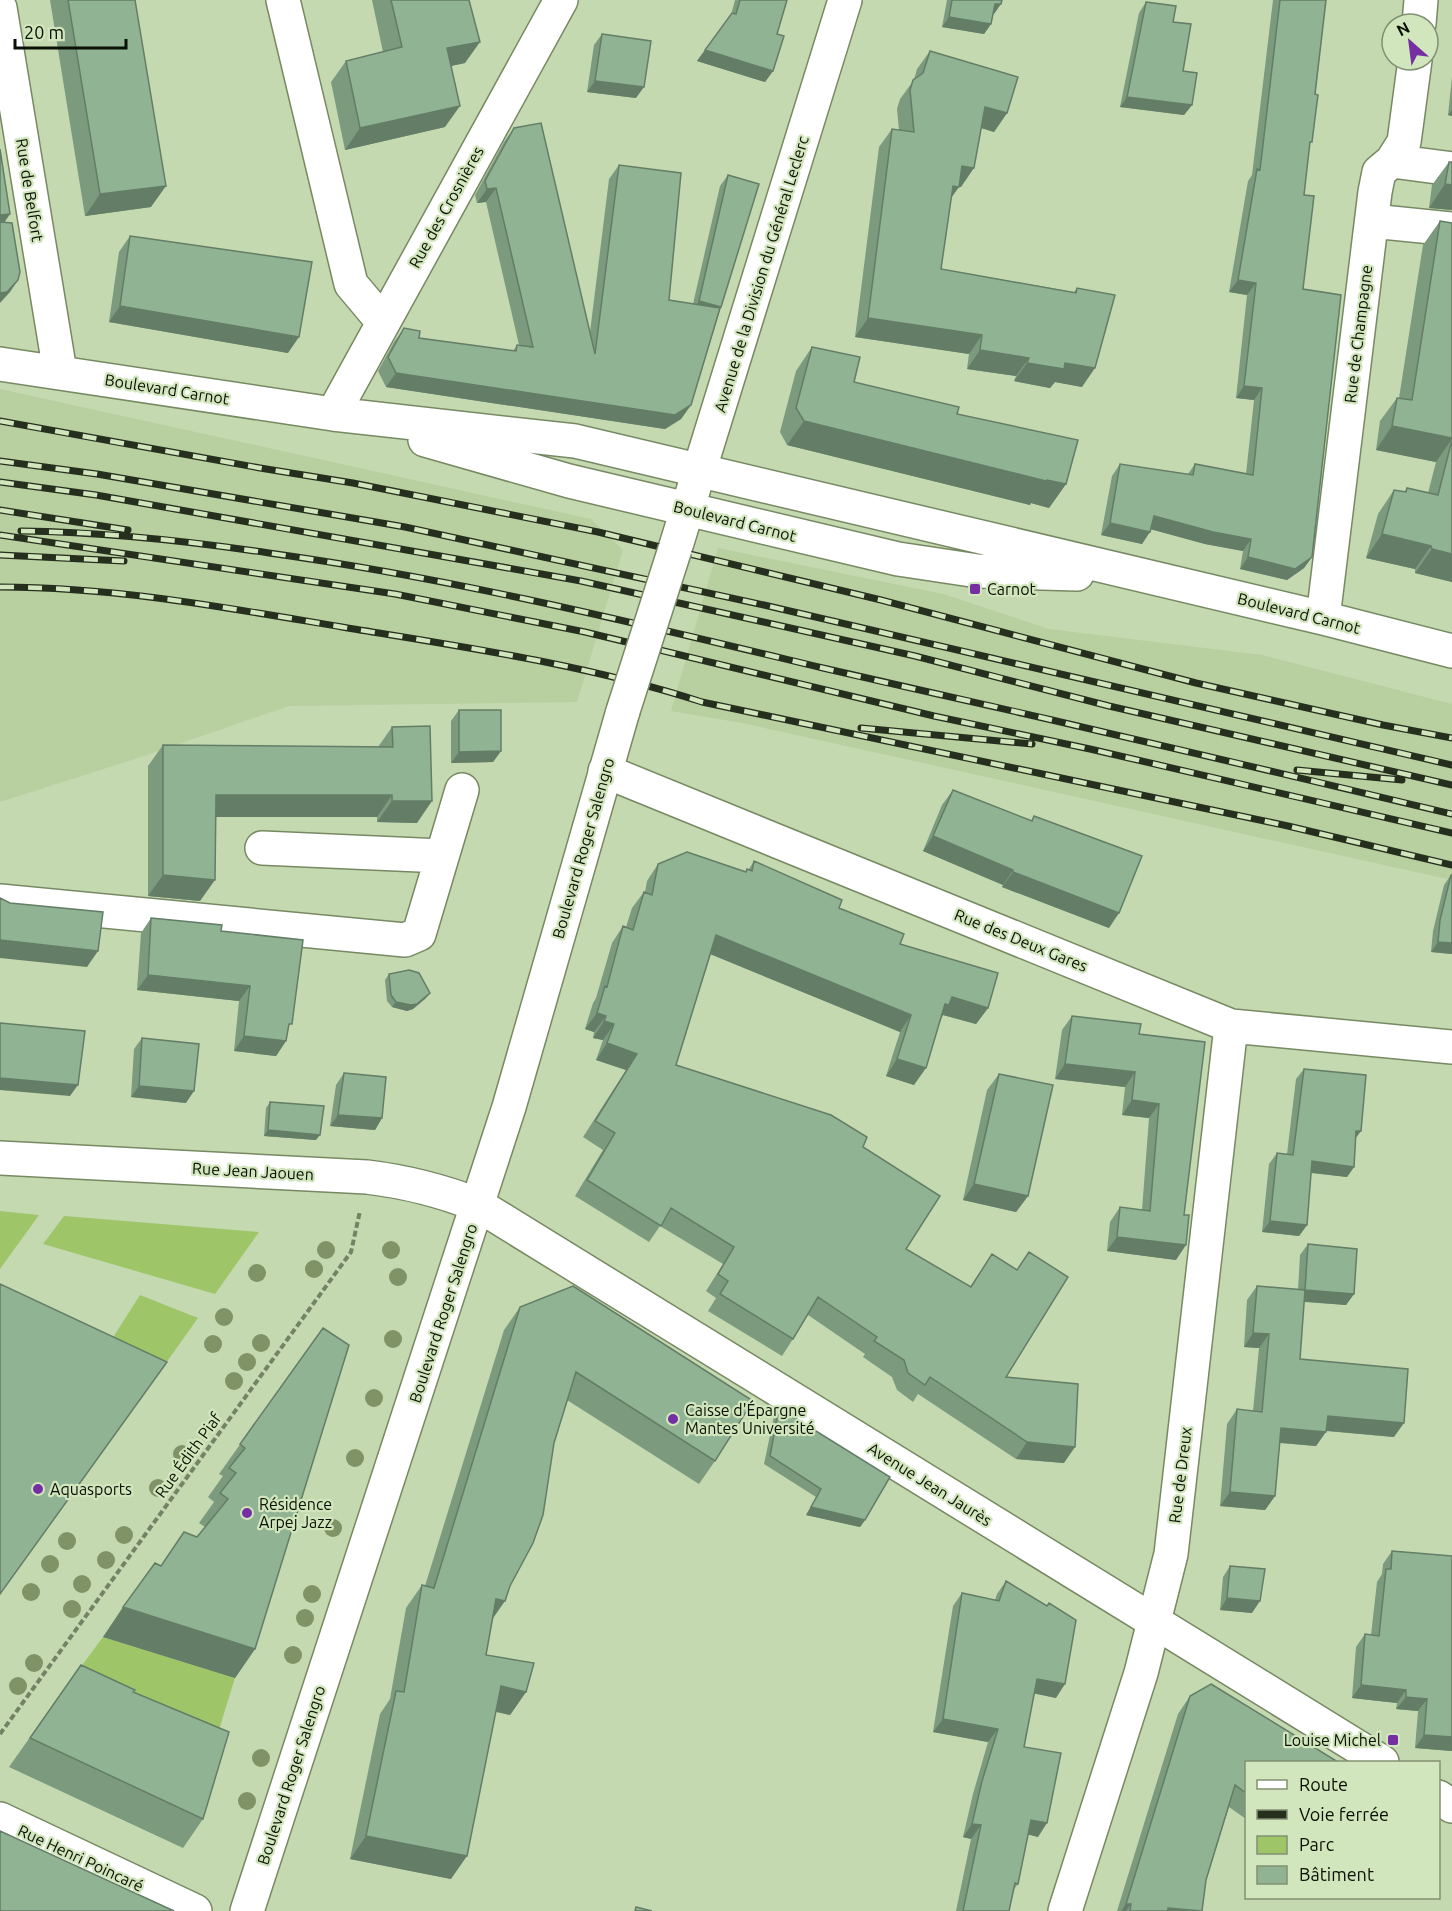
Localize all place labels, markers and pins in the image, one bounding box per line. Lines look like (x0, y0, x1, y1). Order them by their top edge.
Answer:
place label: Carnot (987, 580, 1037, 598)
marker: Carnot (968, 582, 982, 596)
place label: Caisse d'Épargne Mantes Université (685, 1399, 814, 1437)
marker: Caisse d'Épargne Mantes Université (666, 1412, 680, 1426)
place label: Aquasports (50, 1480, 132, 1498)
marker: Aquasports (31, 1482, 45, 1496)
place label: Résidence Arpej Jazz (259, 1495, 332, 1531)
marker: Résidence Arpej Jazz (240, 1506, 254, 1520)
place label: Louise Michel (1284, 1731, 1381, 1749)
marker: Louise Michel (1386, 1733, 1400, 1747)

